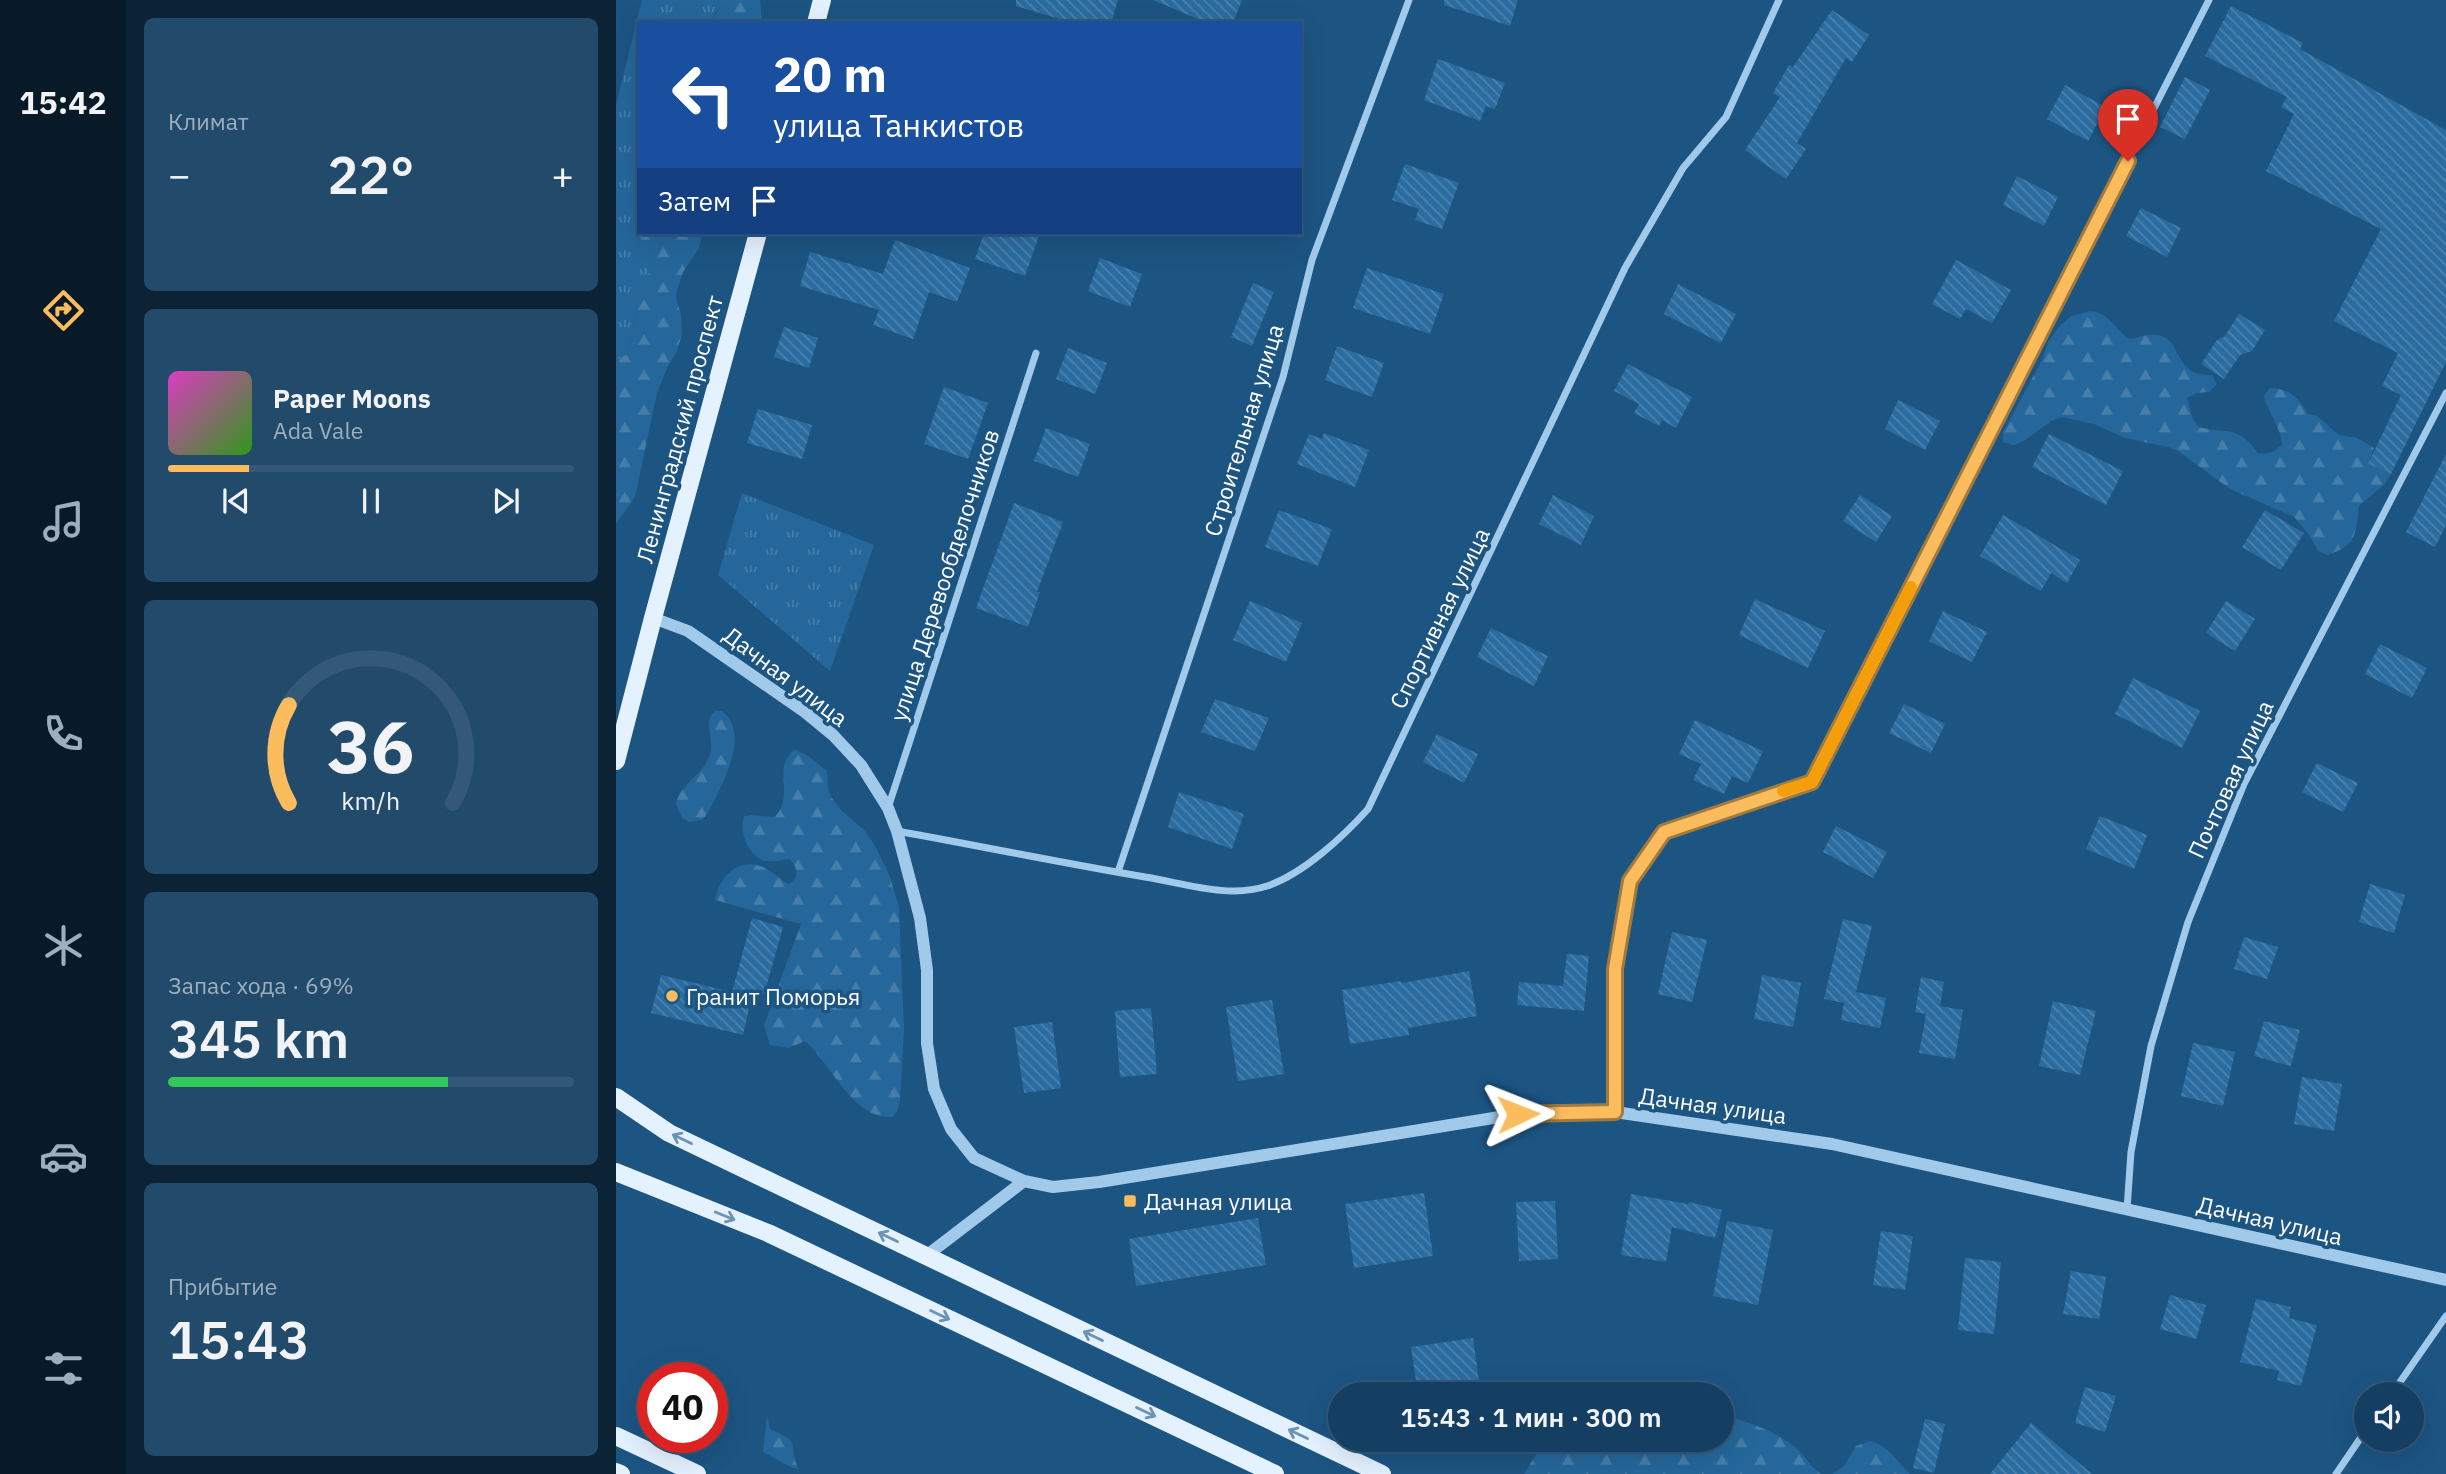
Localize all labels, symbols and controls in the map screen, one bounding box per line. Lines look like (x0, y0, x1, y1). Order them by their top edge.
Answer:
text: 20 m (773, 42, 887, 105)
icon: left (658, 49, 749, 140)
text: 15:42 (19, 81, 107, 123)
pin (2098, 89, 2158, 161)
icon: arrive (2109, 100, 2147, 138)
text: улица Танкистов (773, 104, 1024, 146)
text: Климат (168, 106, 249, 136)
text: 22° (328, 141, 414, 208)
text: − (168, 150, 191, 199)
text: + (551, 150, 574, 199)
icon: arrive (745, 182, 783, 220)
text: Затем (658, 184, 731, 218)
icon: directions (39, 286, 88, 335)
street label: Ленинградский проспект (629, 292, 729, 566)
street label: Строительная улица (1196, 320, 1290, 540)
text: Paper Moons (273, 381, 431, 415)
text: Ada Vale (273, 415, 363, 445)
street label: улица Деревообделочников (883, 425, 1005, 725)
icon: previous (217, 482, 255, 520)
icon: pause (352, 482, 390, 520)
icon: next (487, 482, 525, 520)
icon: music (39, 497, 88, 546)
street label: Спортивная улица (1382, 522, 1496, 714)
street label: Дачная улица (718, 619, 854, 733)
street label: Почтовая улица (2180, 695, 2280, 863)
text: 36 (327, 698, 415, 793)
icon: phone (39, 709, 88, 758)
text: km/h (342, 784, 400, 817)
icon: climate (39, 921, 88, 970)
text: Запас хода · 69% (168, 970, 354, 1000)
place label: Гранит Поморья (686, 981, 860, 1011)
marker: Гранит Поморья (664, 988, 680, 1004)
text: 345 km (168, 1005, 349, 1072)
position arrow (1481, 1077, 1555, 1151)
street label: Дачная улица (1638, 1080, 1788, 1130)
icon: car (39, 1132, 88, 1181)
one-way arrow (672, 1132, 693, 1146)
place label: Дачная улица (1144, 1186, 1292, 1216)
street label: Дачная улица (2194, 1189, 2346, 1251)
marker: Дачная улица (1122, 1193, 1138, 1209)
one-way arrow (713, 1210, 735, 1223)
one-way arrow (878, 1230, 899, 1244)
text: Прибытие (168, 1271, 277, 1301)
text: 15:43 (168, 1306, 309, 1373)
one-way arrow (929, 1308, 950, 1322)
one-way arrow (1083, 1328, 1104, 1342)
icon: filters (39, 1344, 88, 1393)
speed limit sign: 40 (637, 1362, 728, 1453)
map controls (2354, 1382, 2424, 1452)
button: sound (2354, 1382, 2424, 1452)
text: 15:43 · 1 мин · 300 m (1400, 1400, 1662, 1434)
one-way arrow (1135, 1406, 1156, 1420)
one-way arrow (1288, 1427, 1309, 1440)

